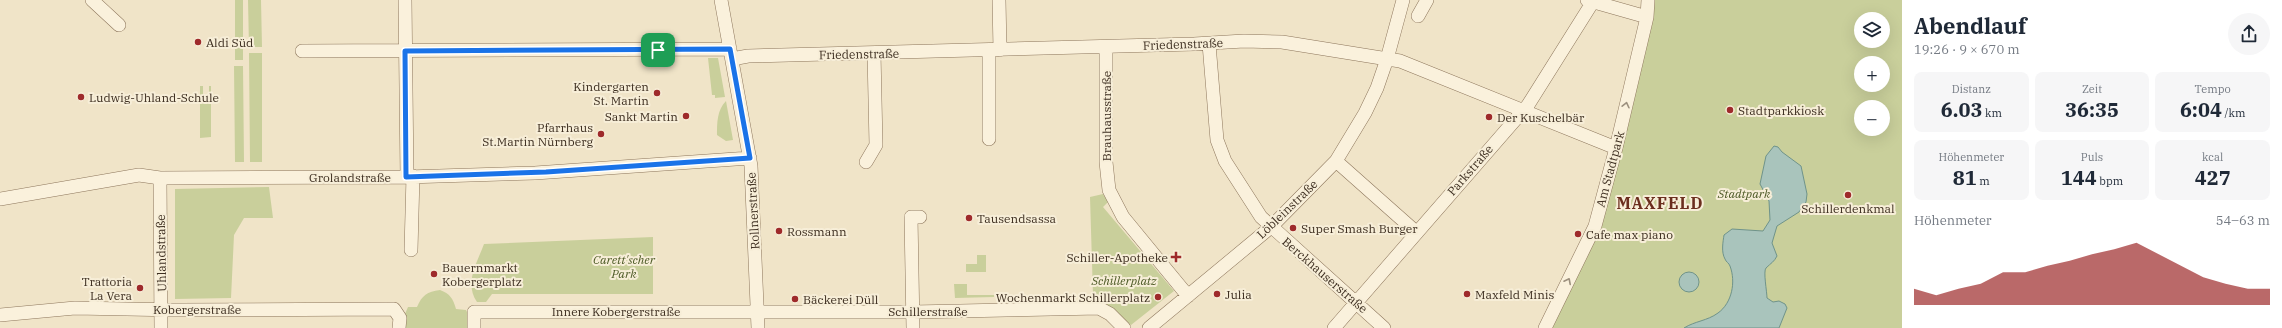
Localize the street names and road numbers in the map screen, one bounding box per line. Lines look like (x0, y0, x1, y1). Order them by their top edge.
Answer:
street label: Friedenstraße (1143, 35, 1223, 53)
street label: Friedenstraße (819, 46, 899, 62)
street label: Brauhausstraße (1099, 71, 1114, 161)
street label: Am Stadtpark (1593, 129, 1627, 209)
street label: Parkstraße (1444, 142, 1496, 198)
street label: Grolandstraße (309, 170, 391, 185)
street label: Rollnerstraße (743, 172, 763, 250)
street label: Löbleinstraße (1254, 176, 1320, 242)
street label: Uhlandstraße (153, 214, 169, 292)
street label: Berckhauserstraße (1279, 234, 1371, 316)
street label: Kobergerstraße (153, 302, 241, 317)
street label: Innere Kobergerstraße (552, 304, 680, 319)
street label: Schillerstraße (888, 304, 968, 319)

